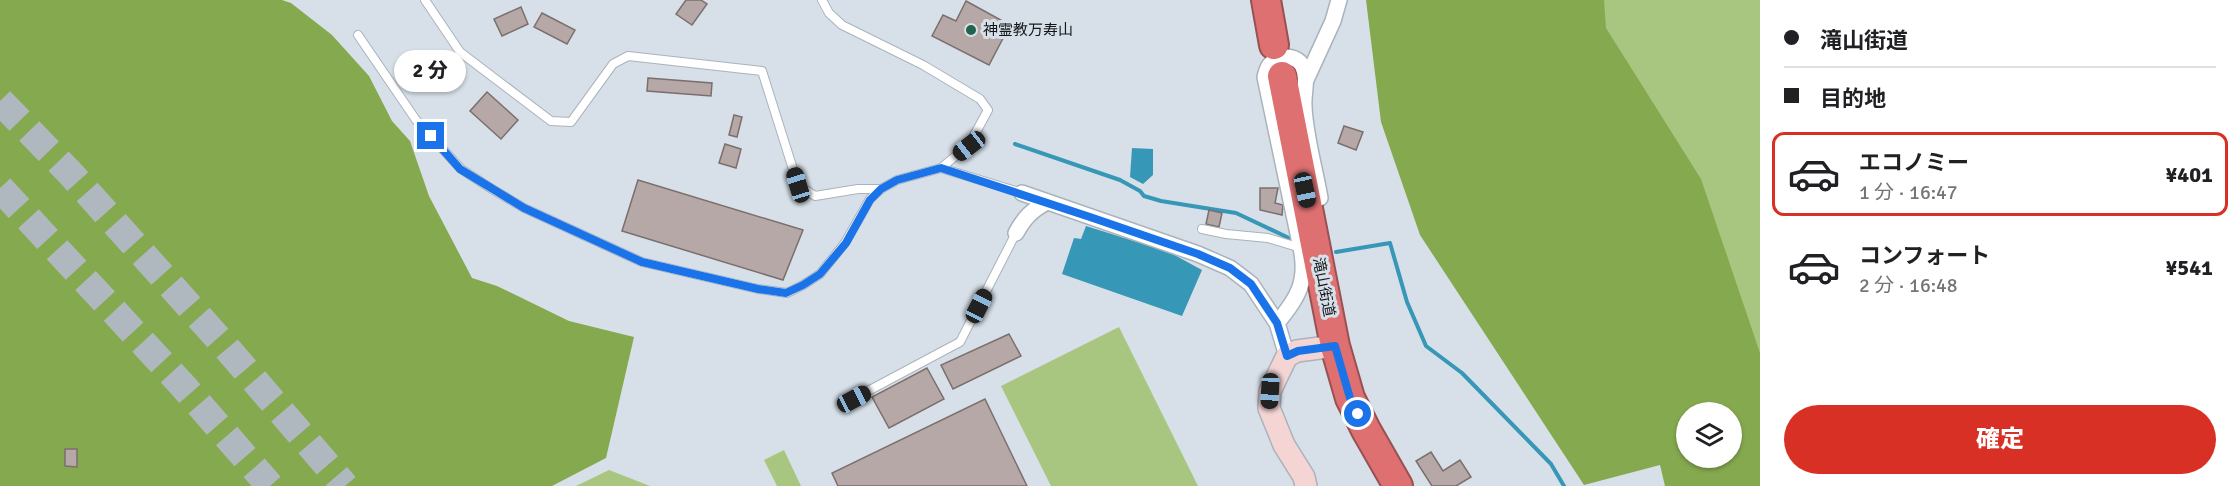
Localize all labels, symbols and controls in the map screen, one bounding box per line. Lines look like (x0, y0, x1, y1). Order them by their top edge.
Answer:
place label: 神霊教万寿山 (983, 21, 1073, 39)
marker: 神霊教万寿山 (964, 23, 978, 37)
text: 滝山街道 (1820, 27, 1908, 54)
callout: 2 分 (395, 49, 467, 91)
text: 2 分 (412, 58, 448, 83)
text: 目的地 (1820, 85, 1886, 112)
route end (417, 122, 444, 149)
car (949, 128, 989, 164)
icon: car (1787, 147, 1841, 201)
text: エコノミー (1859, 149, 1969, 176)
text: ¥401 (2165, 161, 2213, 188)
car (784, 165, 812, 205)
car (1292, 171, 1318, 209)
text: 1 分 · 16:47 (1859, 180, 1958, 205)
icon: car (1787, 240, 1841, 294)
text: コンフォート (1859, 242, 1990, 269)
text: ¥541 (2165, 254, 2213, 281)
street label: 滝山街道 (1309, 256, 1339, 318)
text: 2 分 · 16:48 (1859, 273, 1958, 298)
car (963, 286, 995, 326)
car (1260, 373, 1280, 409)
car (834, 383, 874, 415)
route start (1344, 400, 1371, 427)
map controls (1676, 402, 1742, 468)
button: layers (1676, 402, 1742, 468)
button: 確定 (1784, 405, 2216, 474)

